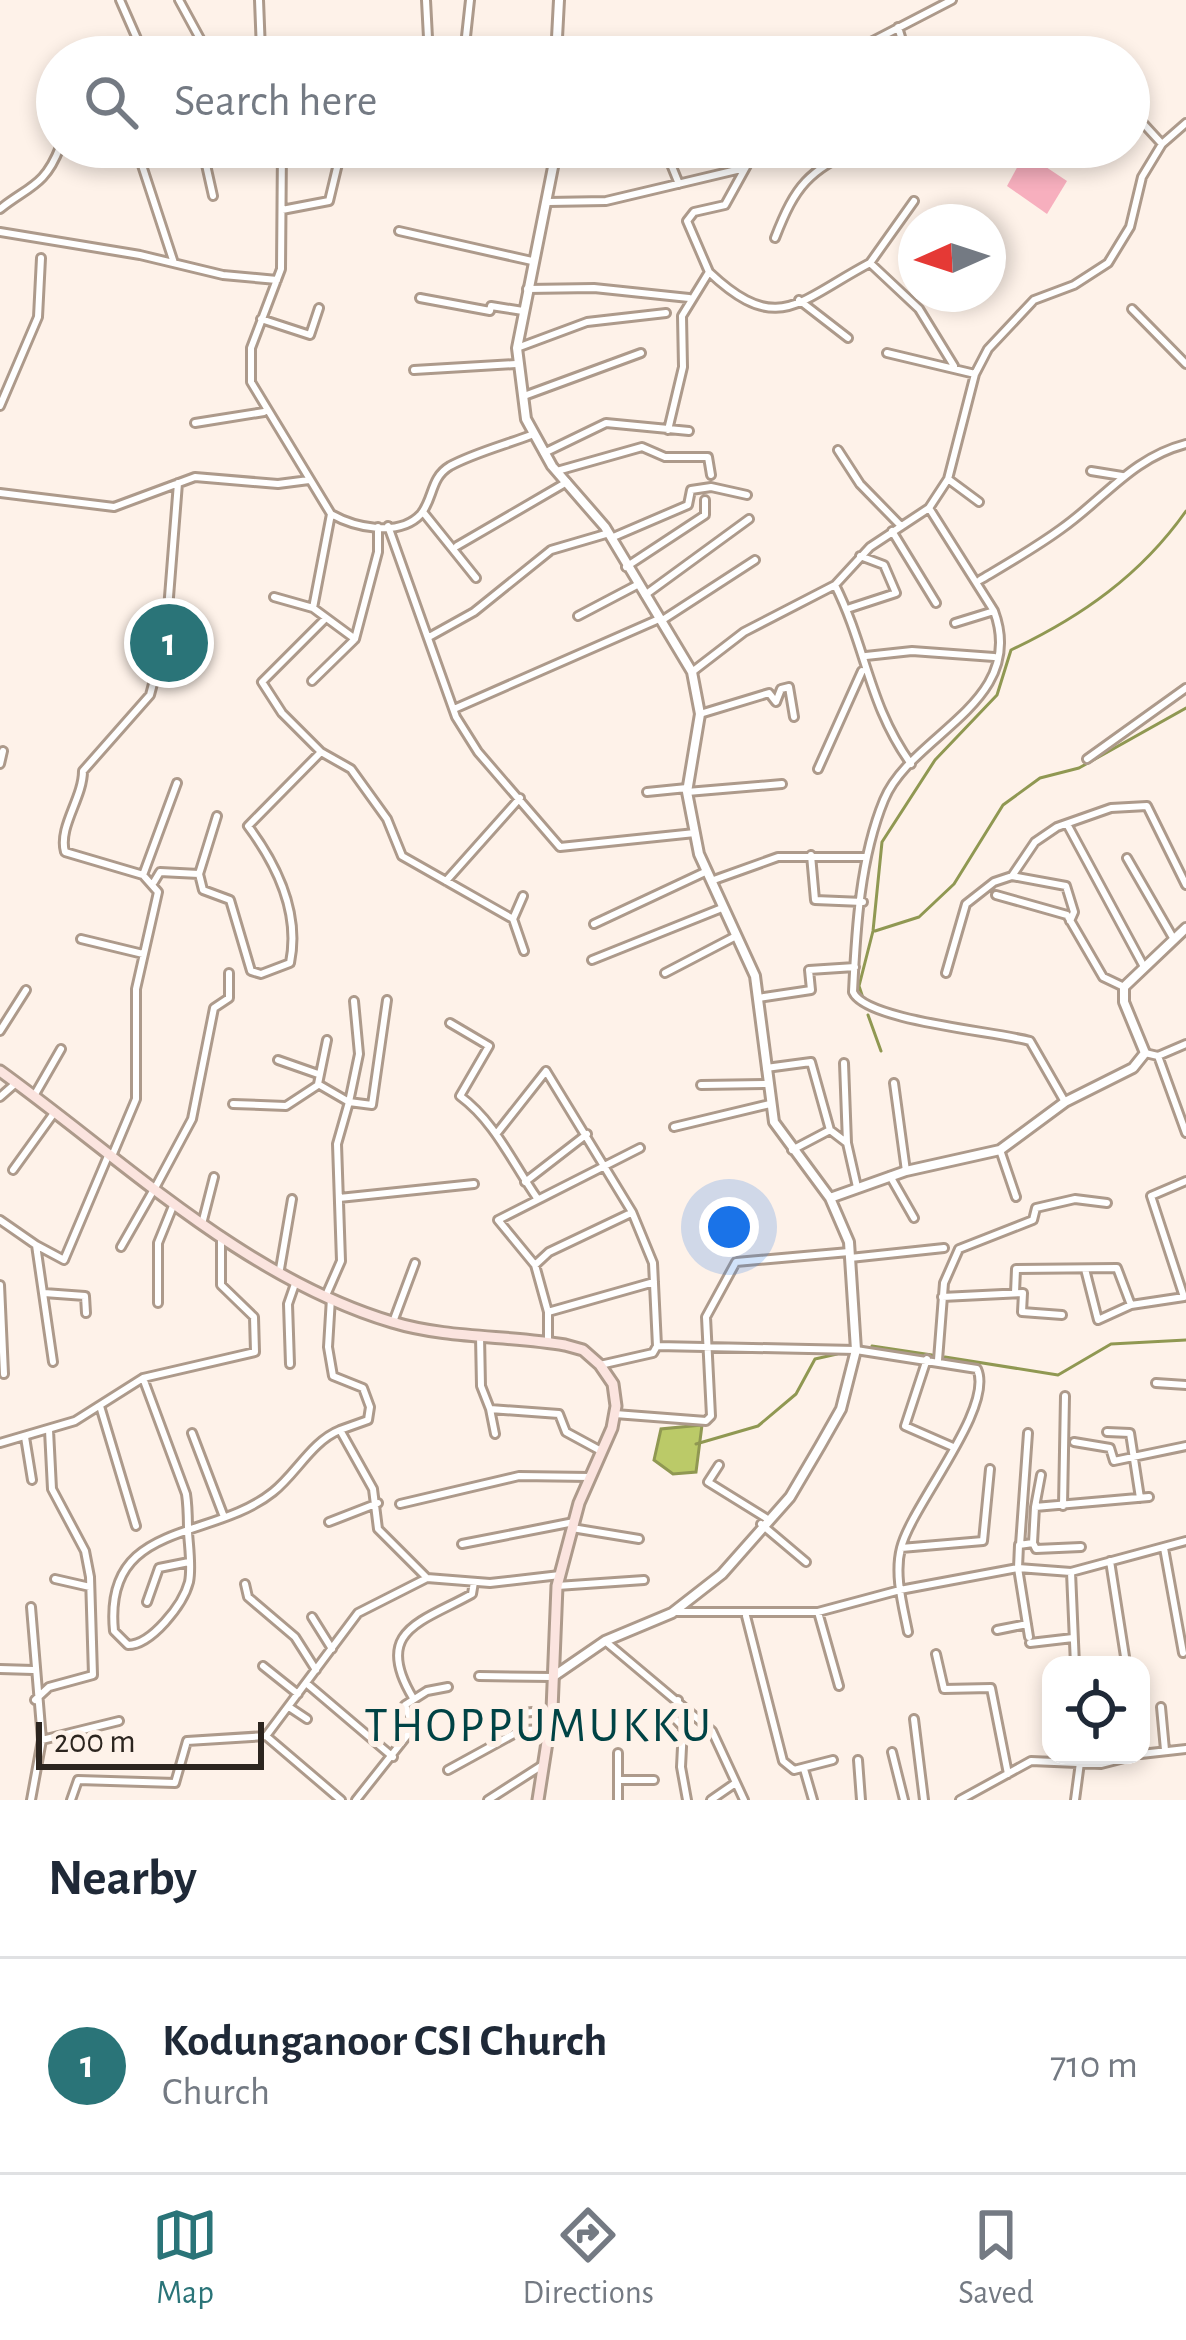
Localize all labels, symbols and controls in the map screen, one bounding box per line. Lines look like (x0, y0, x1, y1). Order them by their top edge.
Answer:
search box (36, 36, 1150, 168)
icon: search (78, 69, 144, 135)
text: Search here (174, 79, 377, 124)
north arrow (898, 204, 1006, 312)
pin: 1 (130, 598, 208, 688)
your location (699, 1197, 759, 1257)
map controls (1042, 1656, 1150, 1764)
button: locate (1042, 1656, 1150, 1764)
district label: THOPPUMUKKU (364, 1703, 714, 1751)
scale bar (36, 1716, 264, 1769)
text: 200 m (54, 1726, 136, 1759)
text: Nearby (48, 1853, 197, 1904)
text: Kodunganoor CSI Church (162, 2019, 607, 2064)
text: 1 (80, 2046, 94, 2085)
text: 710 m (1050, 2046, 1138, 2085)
text: Church (162, 2073, 270, 2112)
tab: Map (152, 2202, 218, 2314)
tab: Directions (522, 2202, 654, 2314)
tab: Saved (958, 2202, 1034, 2314)

